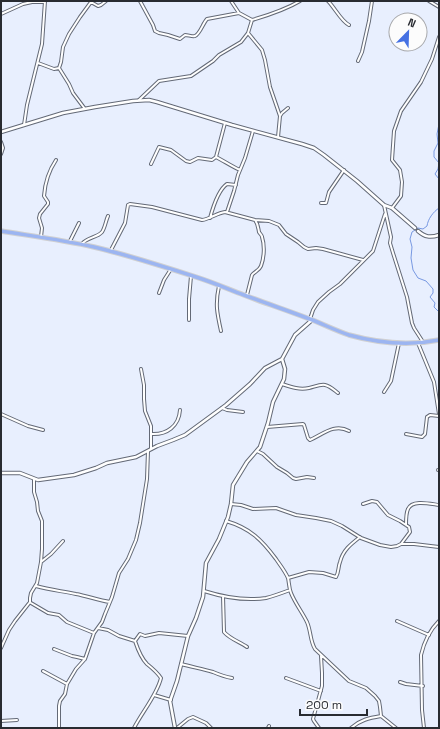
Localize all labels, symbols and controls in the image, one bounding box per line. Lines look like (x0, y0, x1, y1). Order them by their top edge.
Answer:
north arrow (388, 12, 428, 52)
text: N (406, 15, 418, 31)
scale bar (300, 691, 367, 717)
text: 200 m (306, 697, 342, 713)

